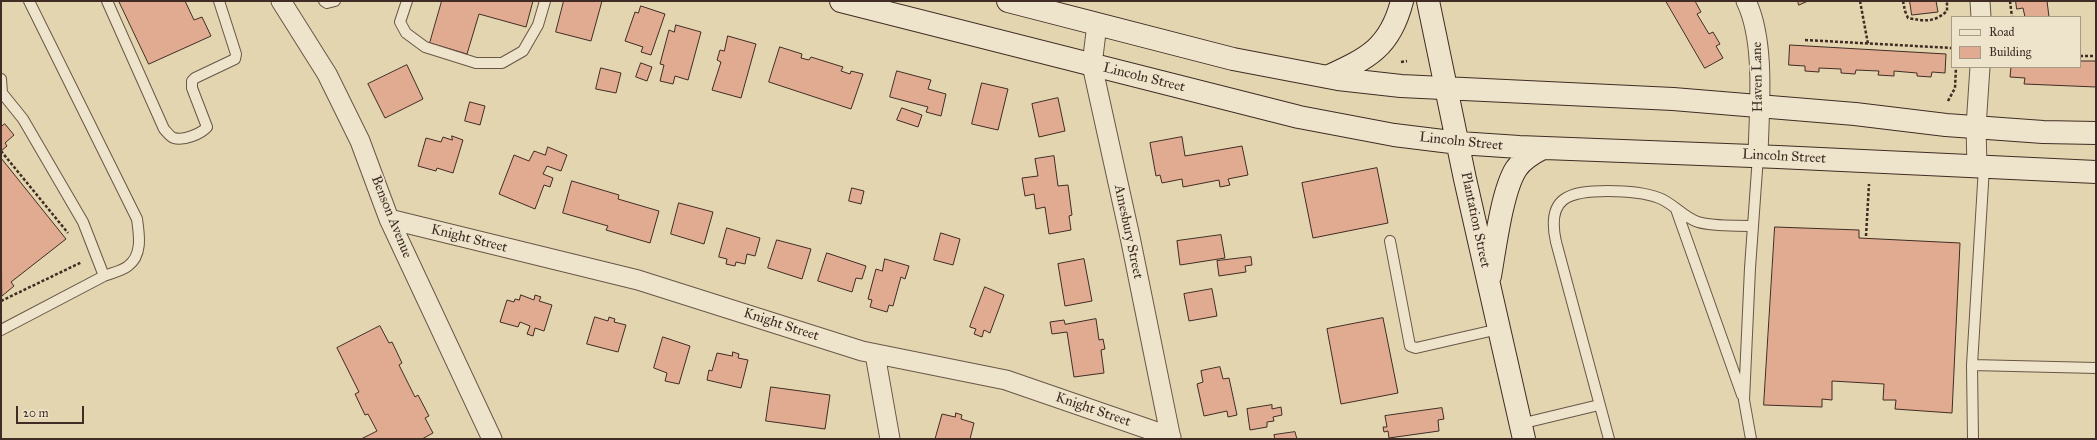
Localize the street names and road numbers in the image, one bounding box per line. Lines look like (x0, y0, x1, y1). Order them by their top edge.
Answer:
street label: Haven Lane (1749, 42, 1767, 112)
street label: Lincoln Street (1101, 60, 1187, 96)
street label: Lincoln Street (1418, 129, 1504, 155)
street label: Lincoln Street (1742, 146, 1826, 168)
street label: Plantation Street (1457, 171, 1493, 269)
street label: Benson Avenue (367, 173, 415, 261)
street label: Amesbury Street (1110, 183, 1146, 281)
street label: Knight Street (429, 221, 509, 257)
street label: Knight Street (741, 305, 821, 345)
street label: Knight Street (1053, 389, 1133, 431)

